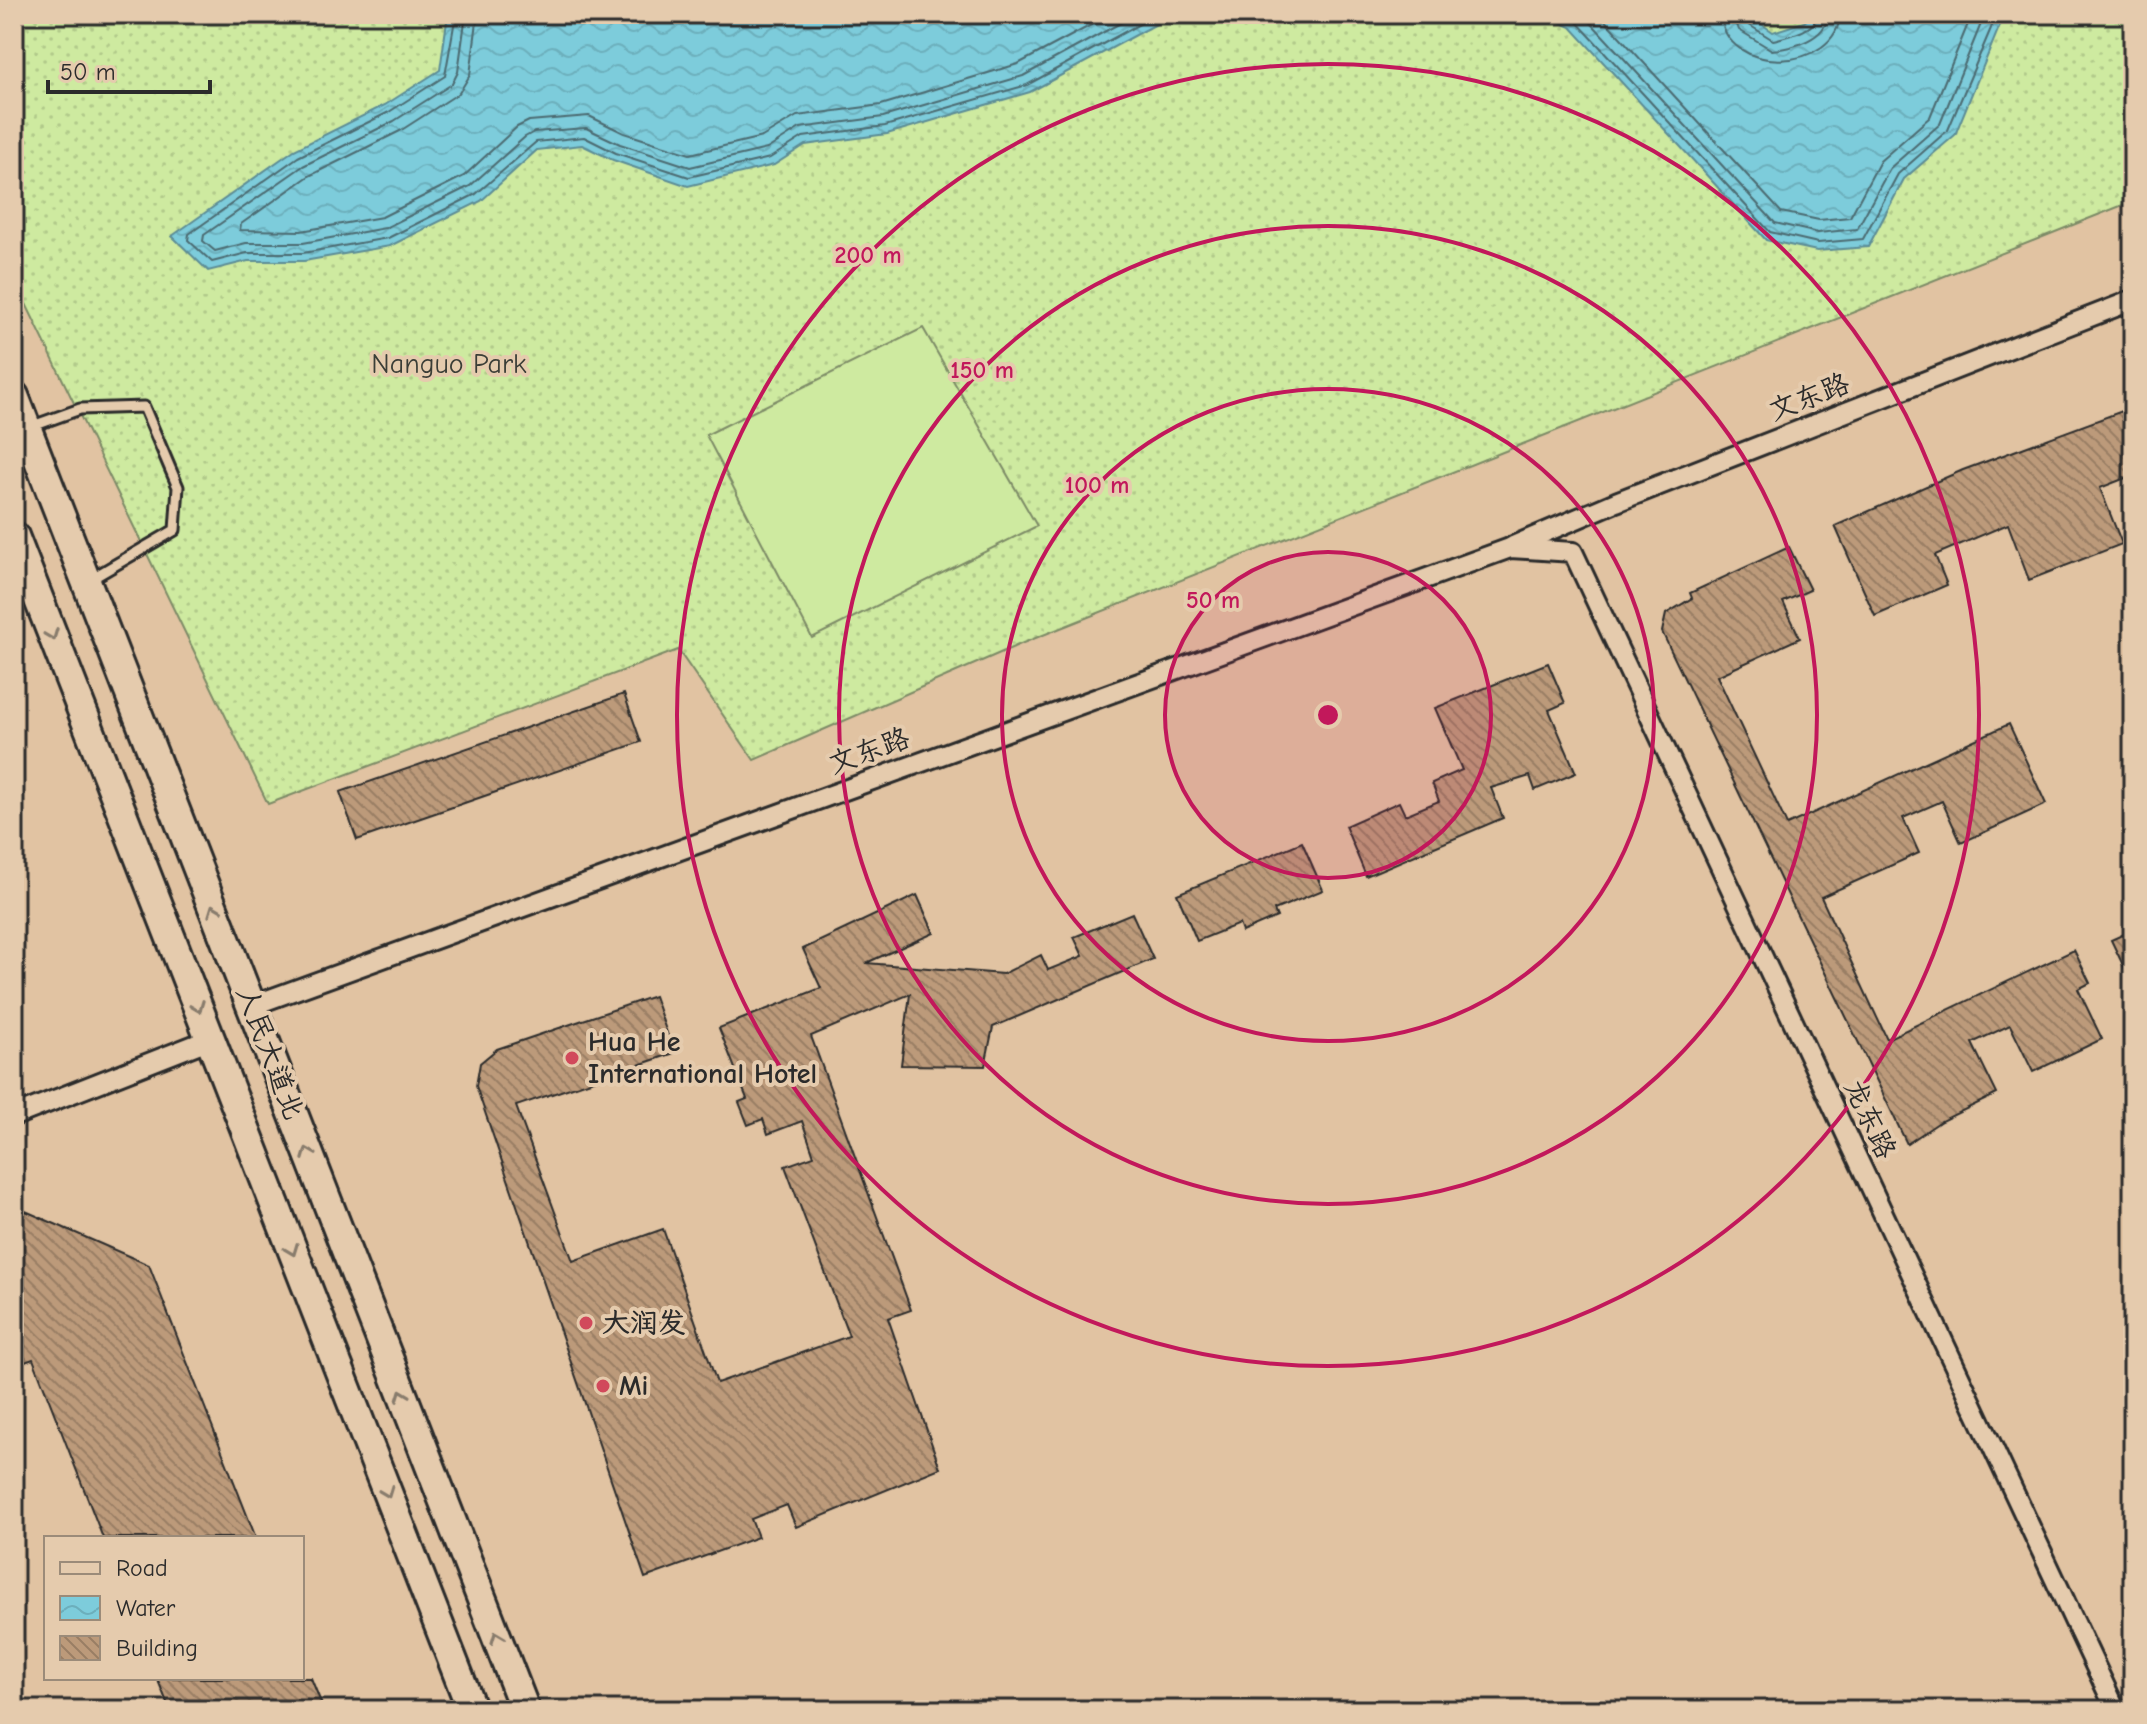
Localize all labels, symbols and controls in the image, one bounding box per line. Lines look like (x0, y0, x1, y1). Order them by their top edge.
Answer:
scale bar (48, 44, 210, 94)
text: 50 m (60, 58, 116, 86)
text: 200 m (834, 241, 902, 269)
park label: Nanguo Park (371, 348, 527, 380)
text: 150 m (950, 356, 1014, 384)
street label: 文东路 (1764, 367, 1854, 427)
text: 100 m (1065, 471, 1129, 499)
text: 50 m (1186, 586, 1240, 614)
one-way arrow (43, 627, 59, 641)
centre of rings (1314, 701, 1342, 729)
street label: 文东路 (824, 722, 914, 780)
one-way arrow (207, 904, 224, 918)
street label: 人民大道北 (230, 982, 310, 1124)
one-way arrow (188, 999, 205, 1013)
place label: Hua He International Hotel (588, 1026, 817, 1090)
marker: Hua He International Hotel (563, 1049, 581, 1067)
street label: 龙东路 (1838, 1074, 1902, 1164)
one-way arrow (301, 1147, 318, 1161)
one-way arrow (282, 1242, 299, 1256)
place label: 大润发 (602, 1307, 686, 1339)
marker: 大润发 (577, 1314, 595, 1332)
place label: Mi (619, 1370, 648, 1402)
marker: Mi (594, 1377, 612, 1395)
one-way arrow (396, 1389, 412, 1403)
one-way arrow (377, 1484, 394, 1498)
legend (44, 1536, 304, 1680)
text: Road (116, 1554, 168, 1582)
text: Water (116, 1594, 176, 1622)
one-way arrow (490, 1631, 507, 1645)
text: Building (116, 1634, 198, 1662)

